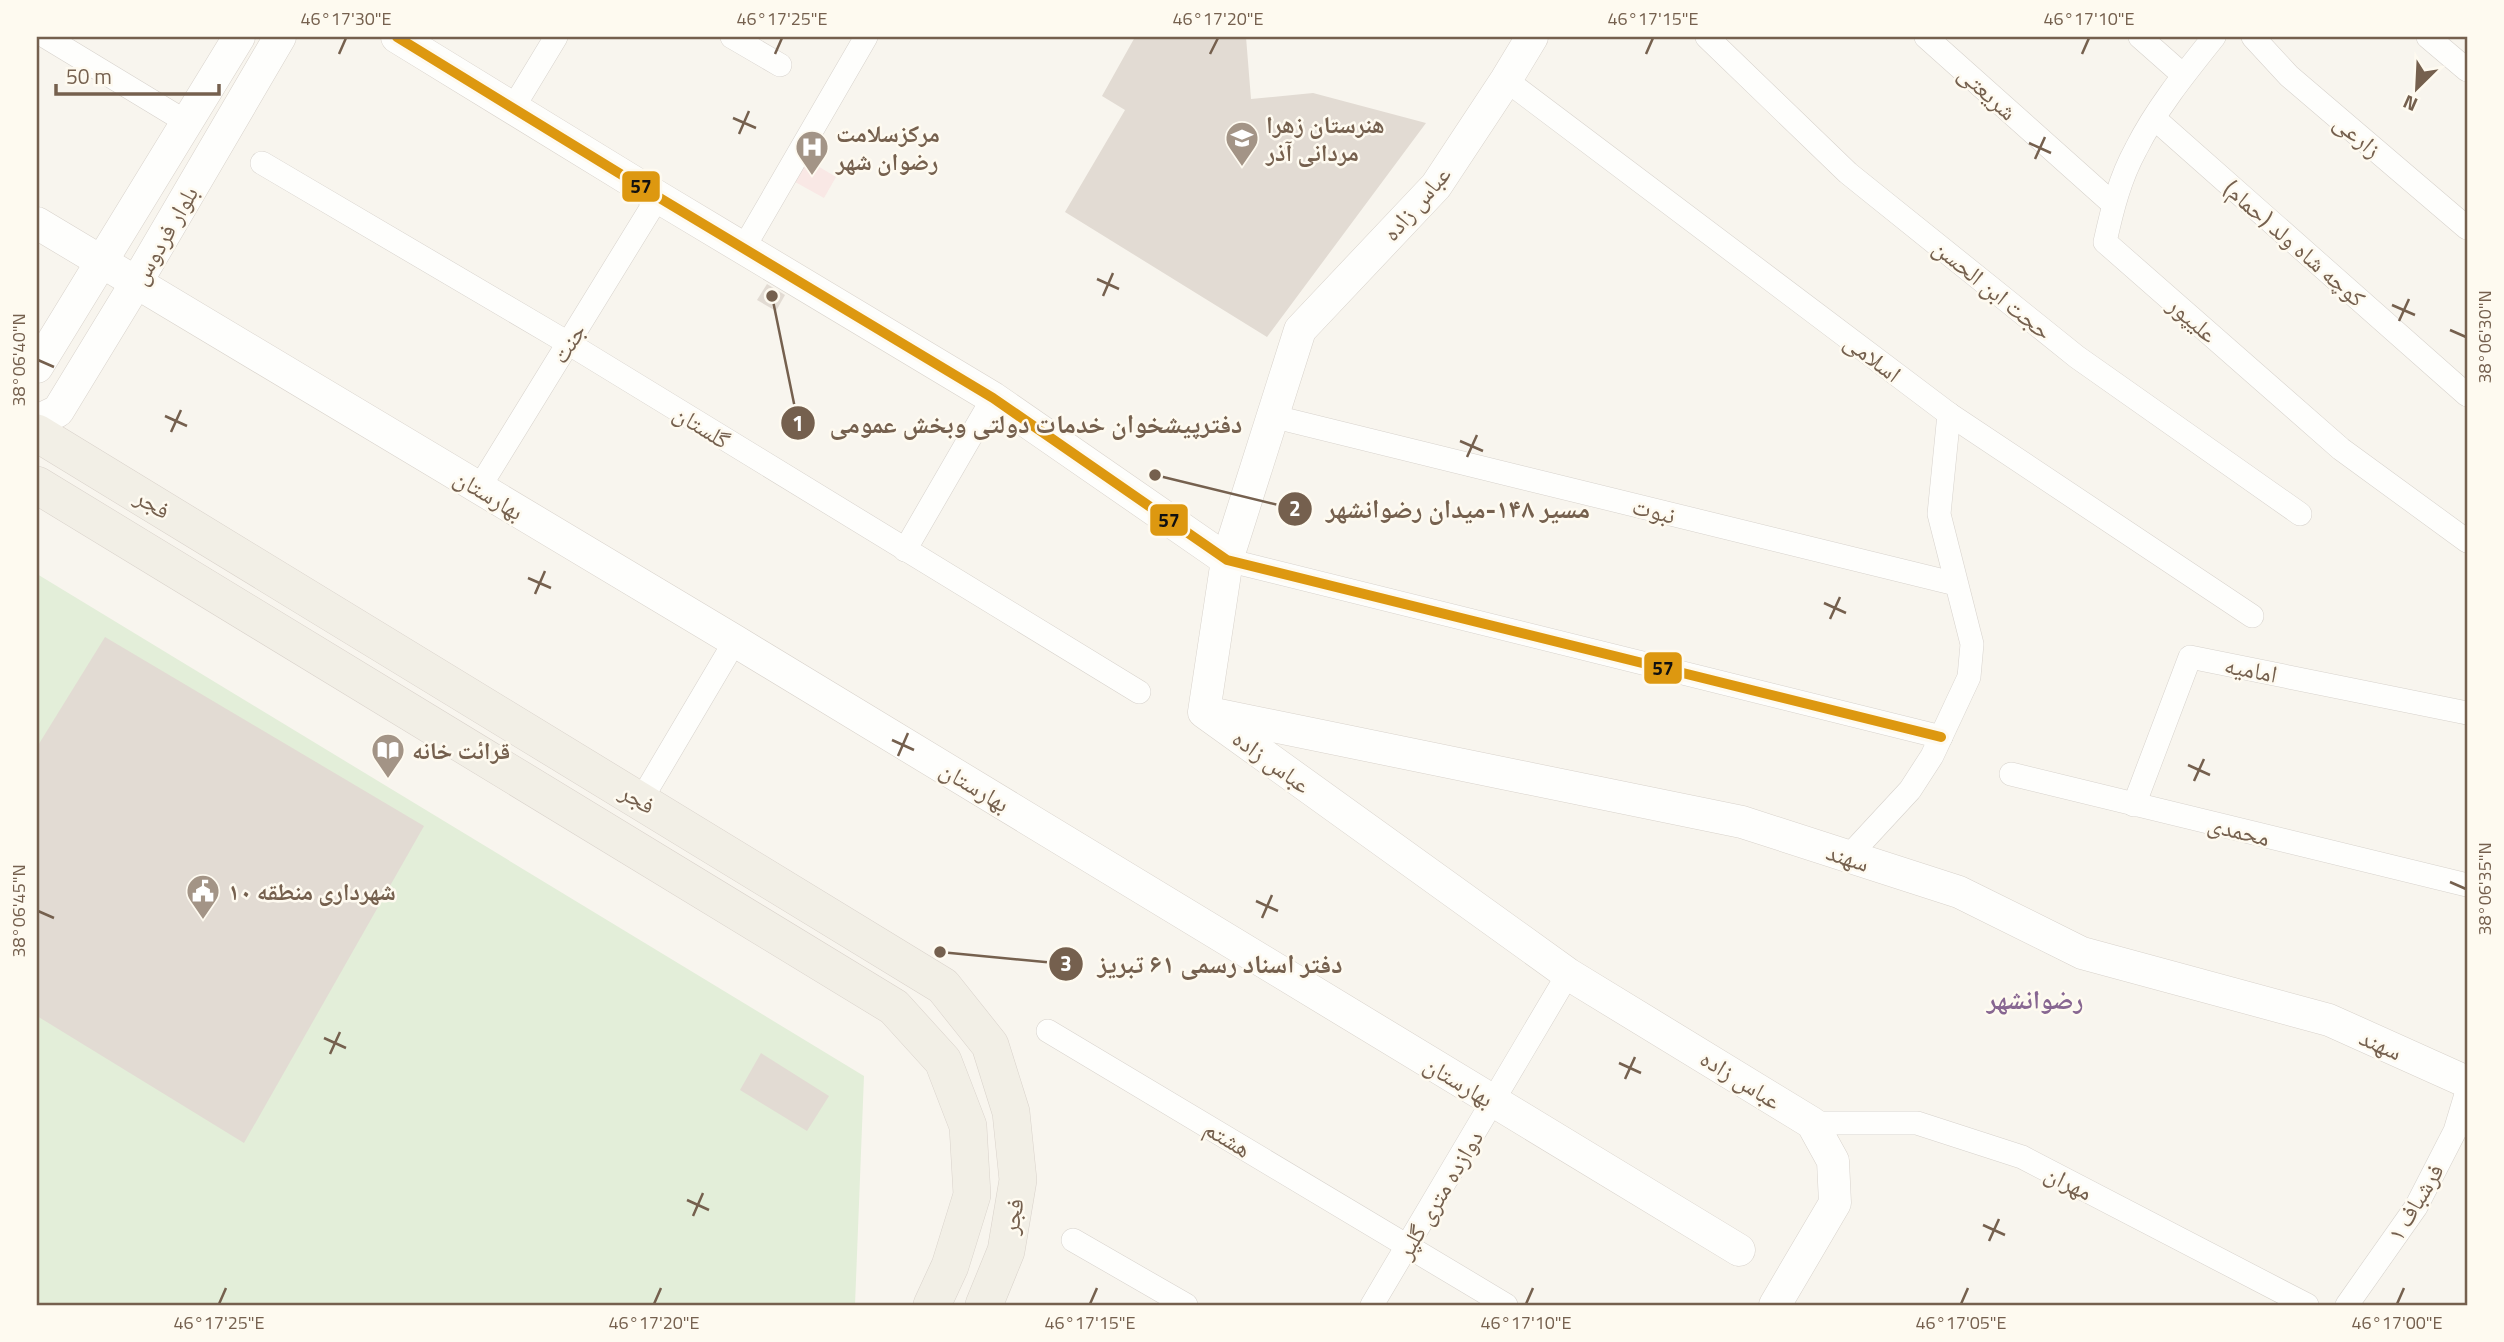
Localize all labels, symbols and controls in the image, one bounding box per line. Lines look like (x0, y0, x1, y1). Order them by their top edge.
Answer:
text: 46°17'30"E (301, 5, 392, 32)
text: 46°17'25"E (737, 5, 828, 32)
text: 46°17'20"E (1173, 5, 1264, 32)
text: 46°17'15"E (1608, 5, 1699, 32)
text: 46°17'10"E (2044, 5, 2135, 32)
scale bar (56, 52, 219, 96)
north arrow (2382, 52, 2452, 122)
street label: شریعتی (1950, 56, 2026, 128)
text: 50 m (66, 60, 112, 92)
text: N (2398, 88, 2422, 120)
street label: زارعی (2326, 104, 2390, 166)
place label: هنرستان زهرا مردانی آذر (1265, 106, 1385, 170)
place label: مرکزسلامت رضوان شهر (835, 115, 940, 179)
school or university icon: هنرستان زهرا مردانی آذر (1223, 119, 1261, 168)
hospital icon: مرکزسلامت رضوان شهر (793, 128, 831, 177)
street label: عباس زاده (1373, 157, 1459, 249)
line badge: 57 (621, 170, 661, 203)
text: 57 (630, 171, 652, 200)
street label: کوچه شاه ولد (حمام) (2216, 171, 2374, 315)
street label: بلوار فردوس (121, 179, 207, 291)
street label: حجت ابن الحسن (1926, 230, 2060, 348)
street label: علیپور (2159, 286, 2226, 351)
text: 38°06'30"N (2471, 290, 2498, 384)
text: 38°06'40"N (5, 313, 32, 407)
street label: جنت (542, 316, 594, 370)
street label: اسلامی (1837, 323, 1909, 391)
street label: گلستان (667, 395, 737, 457)
callout: دفترپیشخوان خدمات دولتی وبخش عمومی (780, 400, 1256, 447)
text: دفترپیشخوان خدمات دولتی وبخش عمومی (830, 404, 1242, 443)
text: 1 (792, 407, 804, 439)
street label: بهارستان (447, 459, 531, 529)
street label: فجر (128, 478, 178, 528)
callout: مسیر ۱۴۸-میدان رضوانشهر (1277, 485, 1604, 532)
street label: نبوت (1629, 487, 1679, 533)
text: مسیر ۱۴۸-میدان رضوانشهر (1325, 489, 1590, 528)
text: 2 (1289, 492, 1301, 524)
line badge: 57 (1149, 503, 1189, 537)
text: 57 (1158, 505, 1180, 534)
street label: امامیه (2221, 646, 2281, 692)
line badge: 57 (1643, 651, 1683, 685)
text: 57 (1652, 653, 1674, 682)
street label: عباس زاده (1225, 720, 1319, 802)
library icon: قرائت خانه (369, 731, 407, 780)
place label: قرائت خانه (412, 732, 510, 768)
street label: بهارستان (933, 751, 1017, 821)
street label: فجر (613, 773, 663, 823)
street label: محمدی (2204, 805, 2274, 855)
street label: سهند (1822, 833, 1874, 881)
text: 38°06'35"N (2471, 842, 2498, 936)
text: 38°06'45"N (5, 864, 32, 958)
public building icon: شهرداری منطقه ۱۰ (184, 872, 222, 921)
place label: شهرداری منطقه ۱۰ (228, 873, 396, 909)
callout: دفتر اسناد رسمی ۶۱ تبریز (1048, 940, 1356, 987)
text: دفتر اسناد رسمی ۶۱ تبریز (1097, 944, 1342, 983)
text: 3 (1060, 947, 1072, 979)
district label: رضوانشهر (1986, 980, 2083, 1019)
street label: سهند (2354, 1019, 2408, 1069)
street label: عباس زاده (1694, 1040, 1788, 1118)
street label: بهارستان (1417, 1046, 1501, 1116)
street label: هشتم (1198, 1110, 1258, 1166)
street label: دوازده متری گلپر (1386, 1123, 1492, 1266)
street label: مهران (2039, 1155, 2099, 1209)
street label: فرشباف ۱ (2378, 1156, 2452, 1248)
street label: فجر (991, 1195, 1033, 1238)
text: 46°17'25"E (174, 1309, 265, 1336)
text: 46°17'20"E (609, 1309, 700, 1336)
text: 46°17'15"E (1045, 1309, 1136, 1336)
text: 46°17'10"E (1481, 1309, 1572, 1336)
text: 46°17'05"E (1916, 1309, 2007, 1336)
text: 46°17'00"E (2352, 1309, 2443, 1336)

